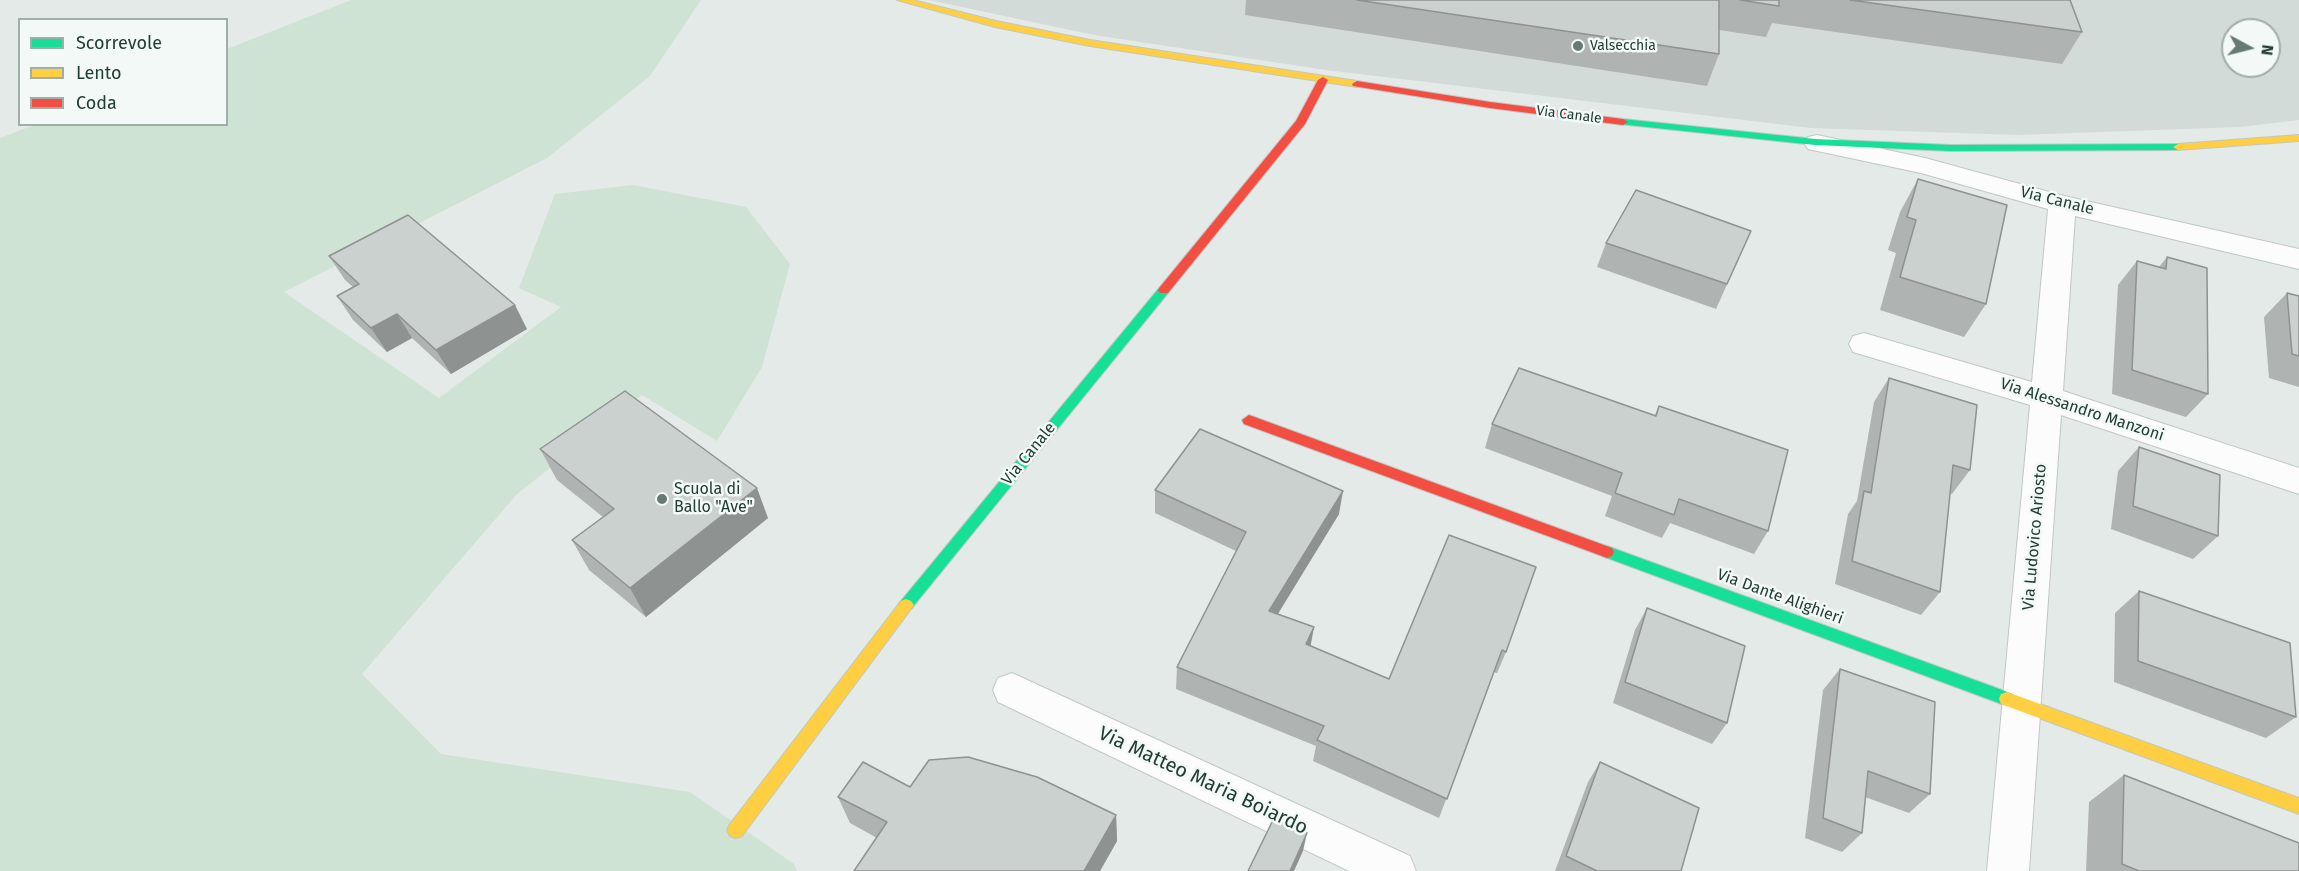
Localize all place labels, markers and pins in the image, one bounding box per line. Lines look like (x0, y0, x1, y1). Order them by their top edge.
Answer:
place label: Valsecchia (1590, 38, 1656, 54)
marker: Valsecchia (1571, 39, 1585, 53)
place label: Scuola di Ballo "Ave" (674, 480, 753, 518)
marker: Scuola di Ballo "Ave" (655, 492, 669, 506)

